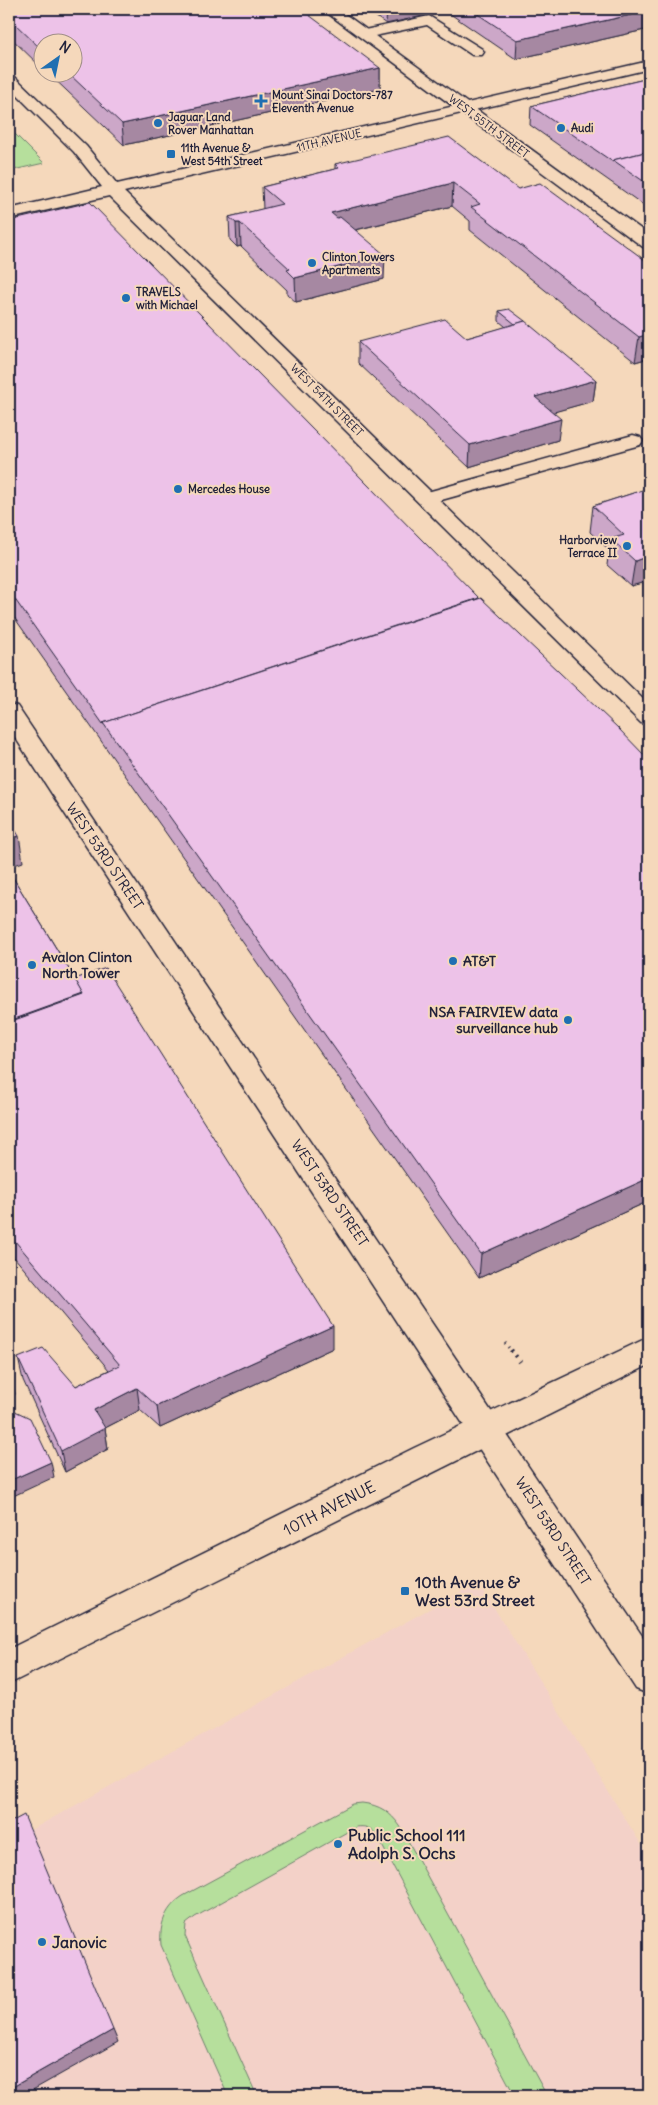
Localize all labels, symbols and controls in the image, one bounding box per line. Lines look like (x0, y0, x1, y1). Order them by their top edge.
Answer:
north arrow (32, 32, 82, 82)
text: N (56, 37, 74, 57)
place label: Mount Sinai Doctors-787 Eleventh Avenue (272, 88, 393, 115)
street label: WEST 55TH STREET (446, 91, 532, 161)
marker: Mount Sinai Doctors-787 Eleventh Avenue (254, 94, 268, 108)
place label: Jaguar Land Rover Manhattan (168, 110, 254, 137)
marker: Jaguar Land Rover Manhattan (152, 117, 164, 129)
place label: Audi (571, 121, 593, 135)
marker: Audi (555, 122, 567, 134)
street label: 11TH AVENUE (295, 126, 363, 154)
place label: 11th Avenue & West 54th Street (181, 141, 263, 168)
marker: 11th Avenue & West 54th Street (165, 148, 177, 160)
place label: Clinton Towers Apartments (322, 250, 395, 278)
marker: Clinton Towers Apartments (306, 257, 318, 269)
place label: TRAVELS with Michael (136, 285, 198, 312)
marker: TRAVELS with Michael (120, 292, 132, 304)
street label: WEST 54TH STREET (288, 361, 366, 439)
place label: Mercedes House (188, 482, 270, 496)
marker: Mercedes House (172, 483, 184, 495)
place label: Harborview Terrace II (559, 533, 617, 560)
marker: Harborview Terrace II (621, 540, 633, 552)
street label: WEST 53RD STREET (63, 799, 147, 913)
place label: Avalon Clinton North Tower (42, 948, 132, 982)
place label: AT&T (463, 952, 497, 970)
marker: AT&T (447, 955, 459, 967)
marker: Avalon Clinton North Tower (26, 959, 38, 971)
place label: NSA FAIRVIEW data surveillance hub (429, 1003, 558, 1037)
marker: NSA FAIRVIEW data surveillance hub (562, 1014, 574, 1026)
street label: WEST 53RD STREET (288, 1136, 372, 1250)
street label: WEST 53RD STREET (511, 1474, 595, 1588)
street label: 10TH AVENUE (280, 1476, 378, 1540)
place label: 10th Avenue & West 53rd Street (415, 1572, 535, 1610)
marker: 10th Avenue & West 53rd Street (399, 1585, 411, 1597)
place label: Public School 111 Adolph S. Ochs (348, 1825, 466, 1864)
marker: Public School 111 Adolph S. Ochs (332, 1838, 344, 1850)
place label: Janovic (52, 1932, 107, 1952)
marker: Janovic (36, 1936, 48, 1948)

